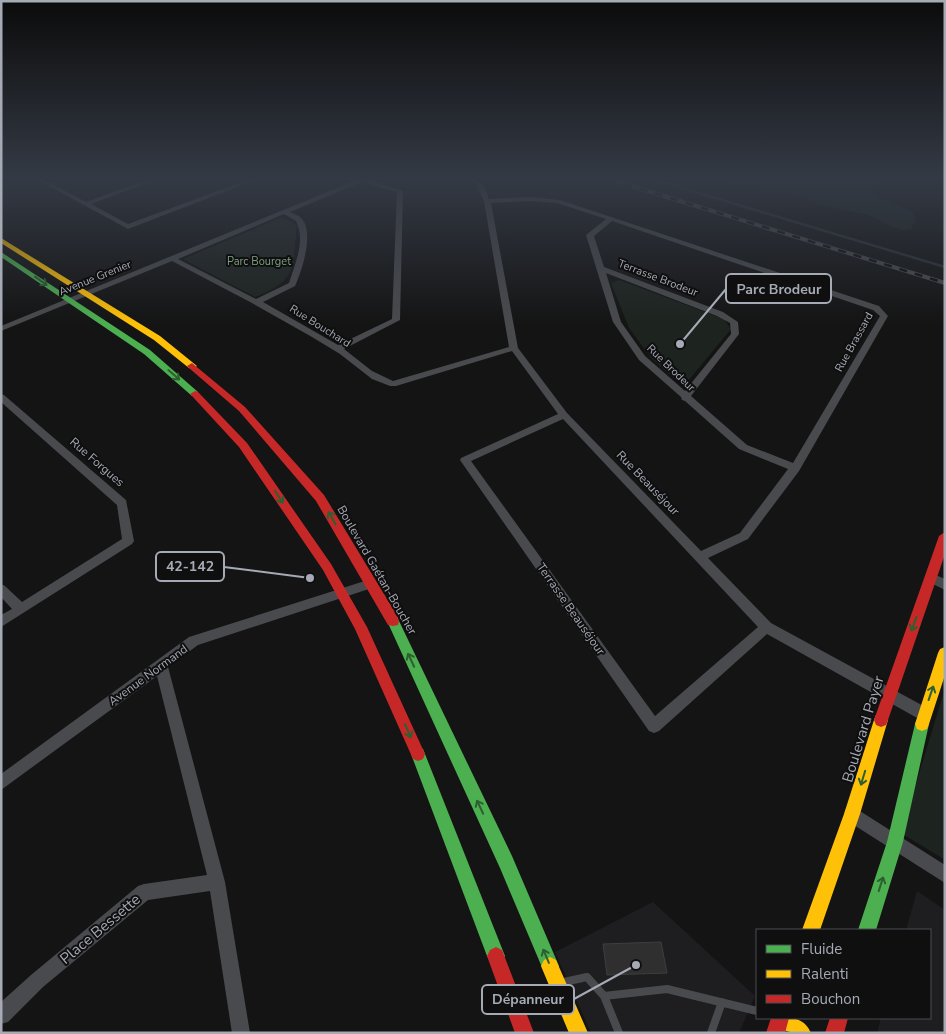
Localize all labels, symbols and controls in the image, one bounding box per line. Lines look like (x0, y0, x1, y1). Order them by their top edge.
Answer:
park label: Parc Bourget (227, 254, 291, 269)
street label: Terrasse Brodeur (616, 256, 700, 300)
street label: Avenue Grenier (57, 257, 133, 299)
callout: Parc Brodeur (726, 274, 831, 303)
one-way arrow (34, 276, 47, 287)
text: Parc Brodeur (737, 280, 822, 299)
street label: Rue Bouchard (287, 301, 353, 351)
street label: Rue Brassard (831, 309, 877, 375)
street label: Rue Brodeur (643, 341, 699, 395)
one-way arrow (167, 369, 180, 381)
street label: Rue Forgues (66, 434, 128, 490)
street label: Rue Beauséjour (613, 447, 684, 519)
one-way arrow (275, 490, 285, 504)
street label: Boulevard Gaétan-Boucher (333, 503, 421, 638)
one-way arrow (327, 511, 337, 526)
callout: 42-142 (156, 552, 224, 581)
text: 42-142 (166, 557, 214, 576)
street label: Terrasse Beauséjour (533, 560, 609, 659)
one-way arrow (909, 616, 918, 631)
street label: Avenue Normand (105, 641, 191, 709)
one-way arrow (406, 653, 415, 668)
street label: Boulevard Payer (837, 673, 889, 785)
one-way arrow (927, 685, 937, 701)
one-way arrow (404, 723, 414, 738)
one-way arrow (858, 770, 868, 786)
one-way arrow (475, 800, 485, 815)
one-way arrow (877, 876, 887, 892)
street label: Place Bessette (56, 889, 144, 969)
legend (756, 929, 931, 1019)
text: Fluide (801, 939, 842, 959)
one-way arrow (540, 949, 550, 964)
text: Ralenti (801, 964, 849, 984)
callout: Dépanneur (482, 985, 574, 1014)
text: Bouchon (801, 989, 860, 1009)
text: Dépanneur (492, 990, 564, 1009)

